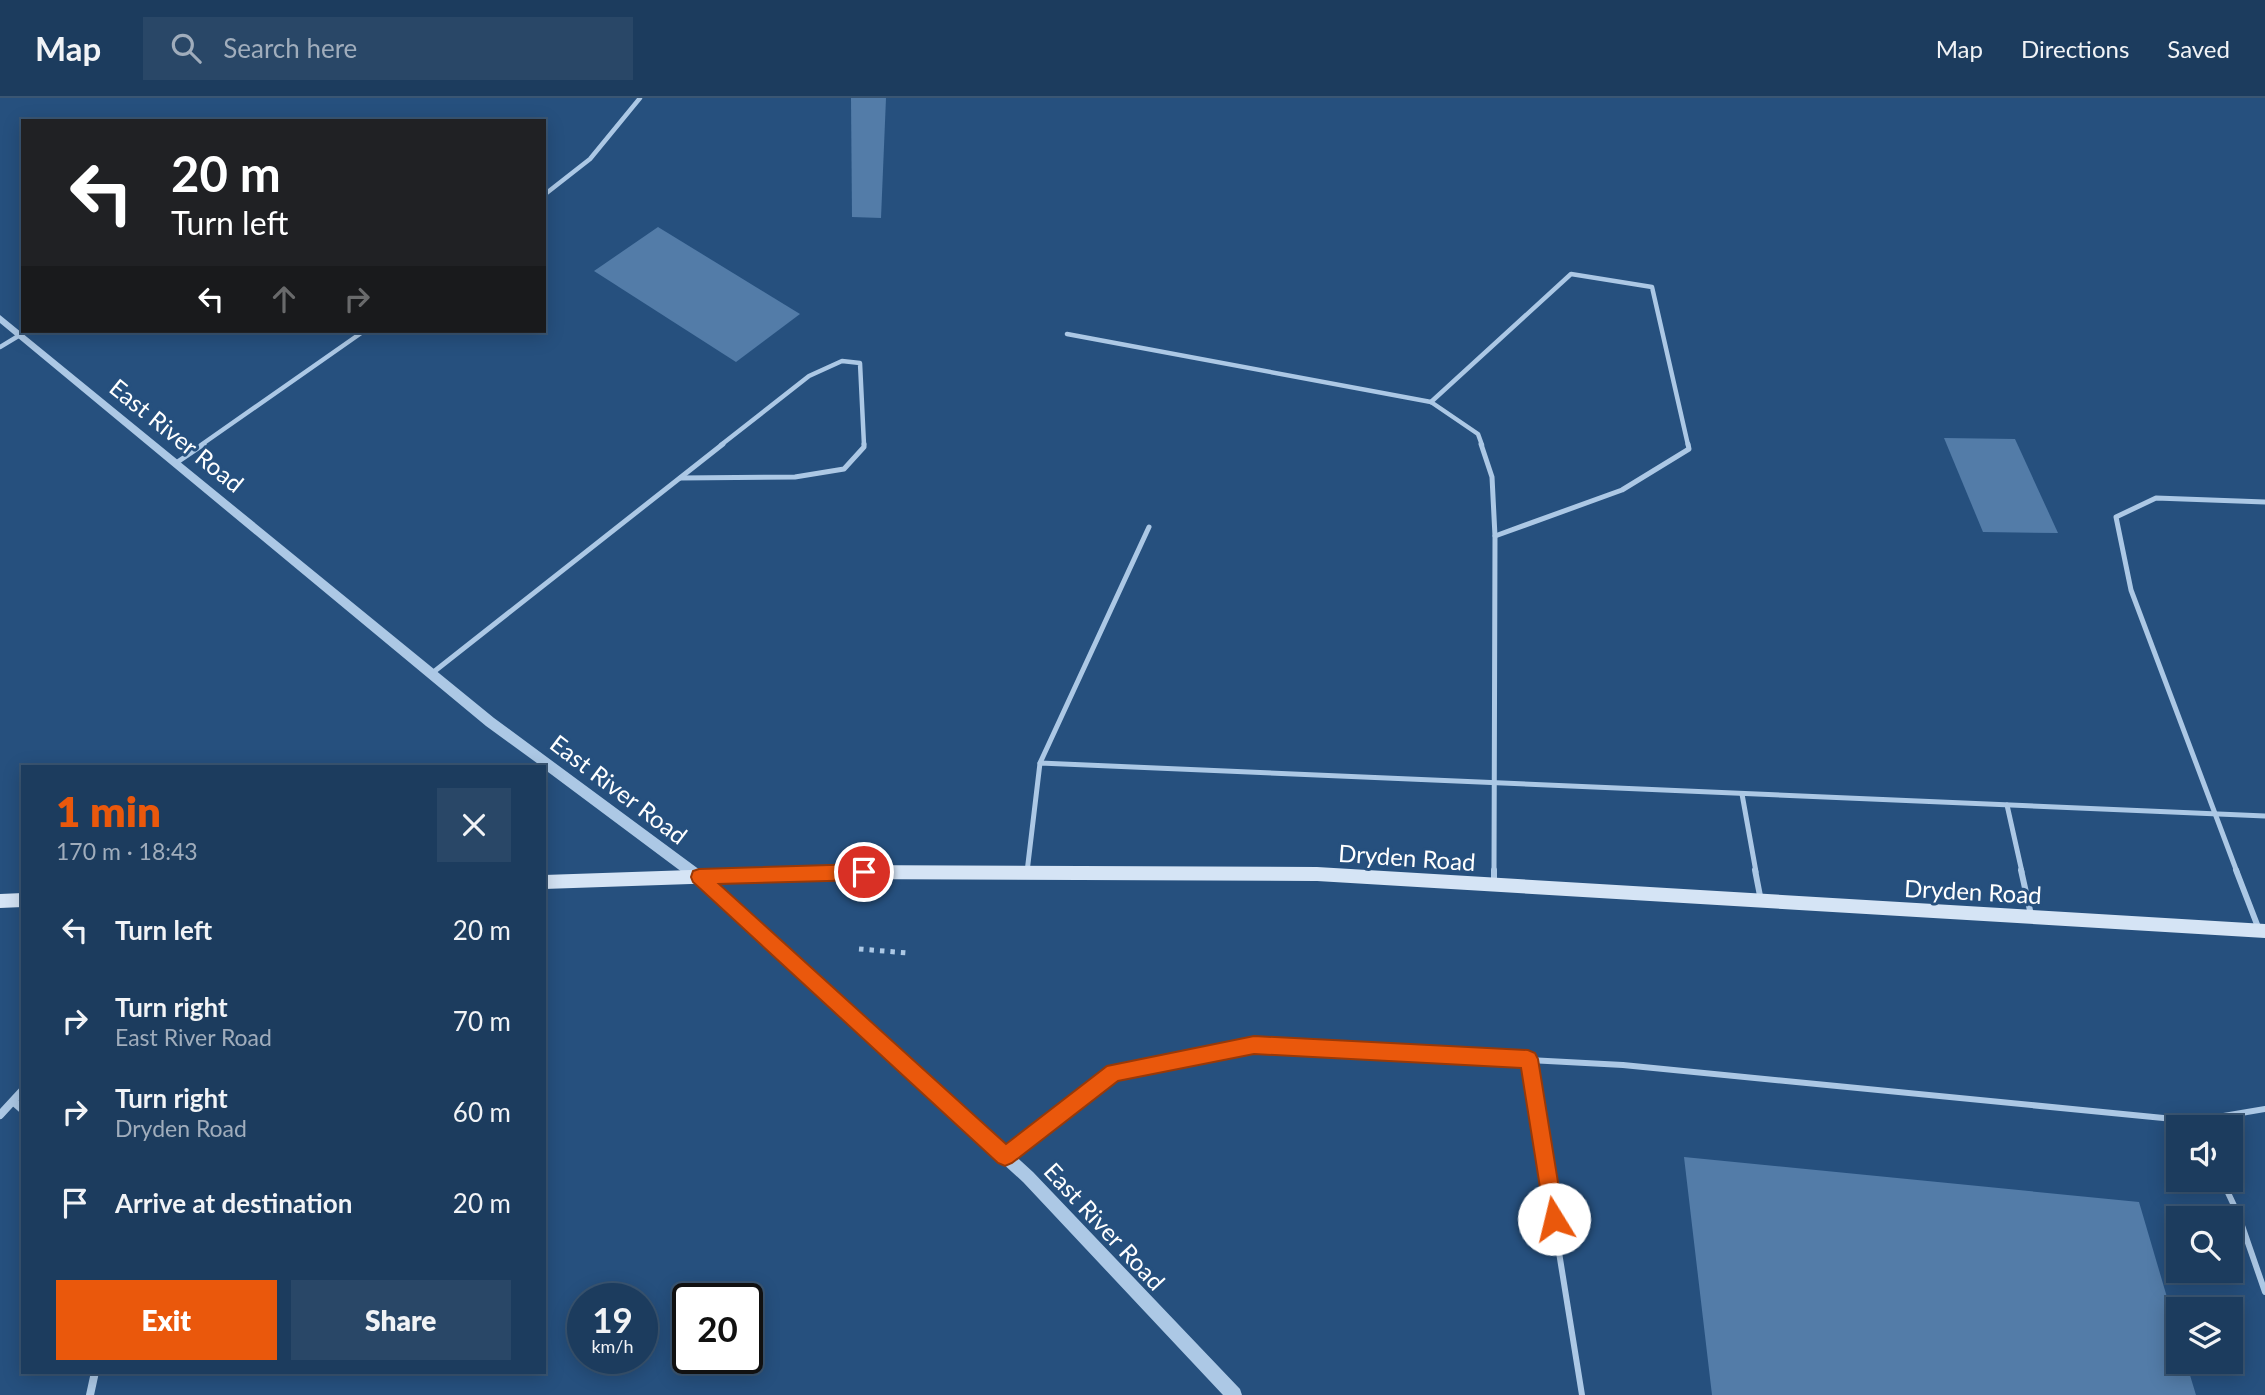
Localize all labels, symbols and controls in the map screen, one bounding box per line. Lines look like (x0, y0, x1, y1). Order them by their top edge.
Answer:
search box (143, 17, 633, 80)
text: Map (35, 28, 101, 68)
icon: search (167, 29, 205, 67)
text: Search here (223, 32, 357, 64)
text: Map (1936, 34, 1983, 63)
text: Directions (2021, 34, 2129, 63)
text: Saved (2167, 34, 2230, 63)
text: 20 m (171, 144, 281, 202)
icon: left (56, 147, 147, 238)
text: Turn left (171, 203, 288, 242)
icon: left (192, 280, 230, 318)
icon: ahead (265, 280, 303, 318)
icon: right (338, 280, 376, 318)
street label: East River Road (104, 372, 250, 498)
street label: East River Road (545, 728, 693, 850)
text: 1 min (56, 786, 161, 836)
button: close (437, 788, 511, 862)
text: 170 m · 18:43 (56, 837, 198, 865)
street label: Dryden Road (1337, 838, 1477, 876)
pin (834, 842, 894, 902)
icon: arrive (845, 853, 883, 891)
street label: Dryden Road (1904, 873, 2042, 909)
icon: left (56, 911, 94, 949)
text: Turn left (115, 914, 212, 946)
text: 20 m (453, 914, 511, 946)
text: Turn right (115, 991, 228, 1023)
icon: right (56, 1002, 94, 1040)
text: 70 m (453, 1005, 511, 1037)
text: East River Road (115, 1023, 272, 1051)
text: Turn right (115, 1082, 228, 1114)
icon: right (56, 1093, 94, 1131)
text: 60 m (453, 1096, 511, 1128)
text: Dryden Road (115, 1114, 247, 1142)
map controls (2166, 1115, 2243, 1374)
button: sound (2166, 1115, 2243, 1192)
street label: East River Road (1039, 1156, 1171, 1296)
position arrow (1517, 1182, 1591, 1256)
icon: arrive (56, 1184, 94, 1222)
text: Arrive at destination (115, 1187, 352, 1219)
text: 20 m (453, 1187, 511, 1219)
button: search (2166, 1206, 2243, 1283)
button: Exit (56, 1280, 277, 1360)
button: Share (291, 1280, 511, 1360)
speed limit sign: 20 (672, 1283, 763, 1374)
button: layers (2166, 1297, 2243, 1374)
text: 19 (592, 1298, 633, 1340)
text: km/h (591, 1335, 634, 1357)

